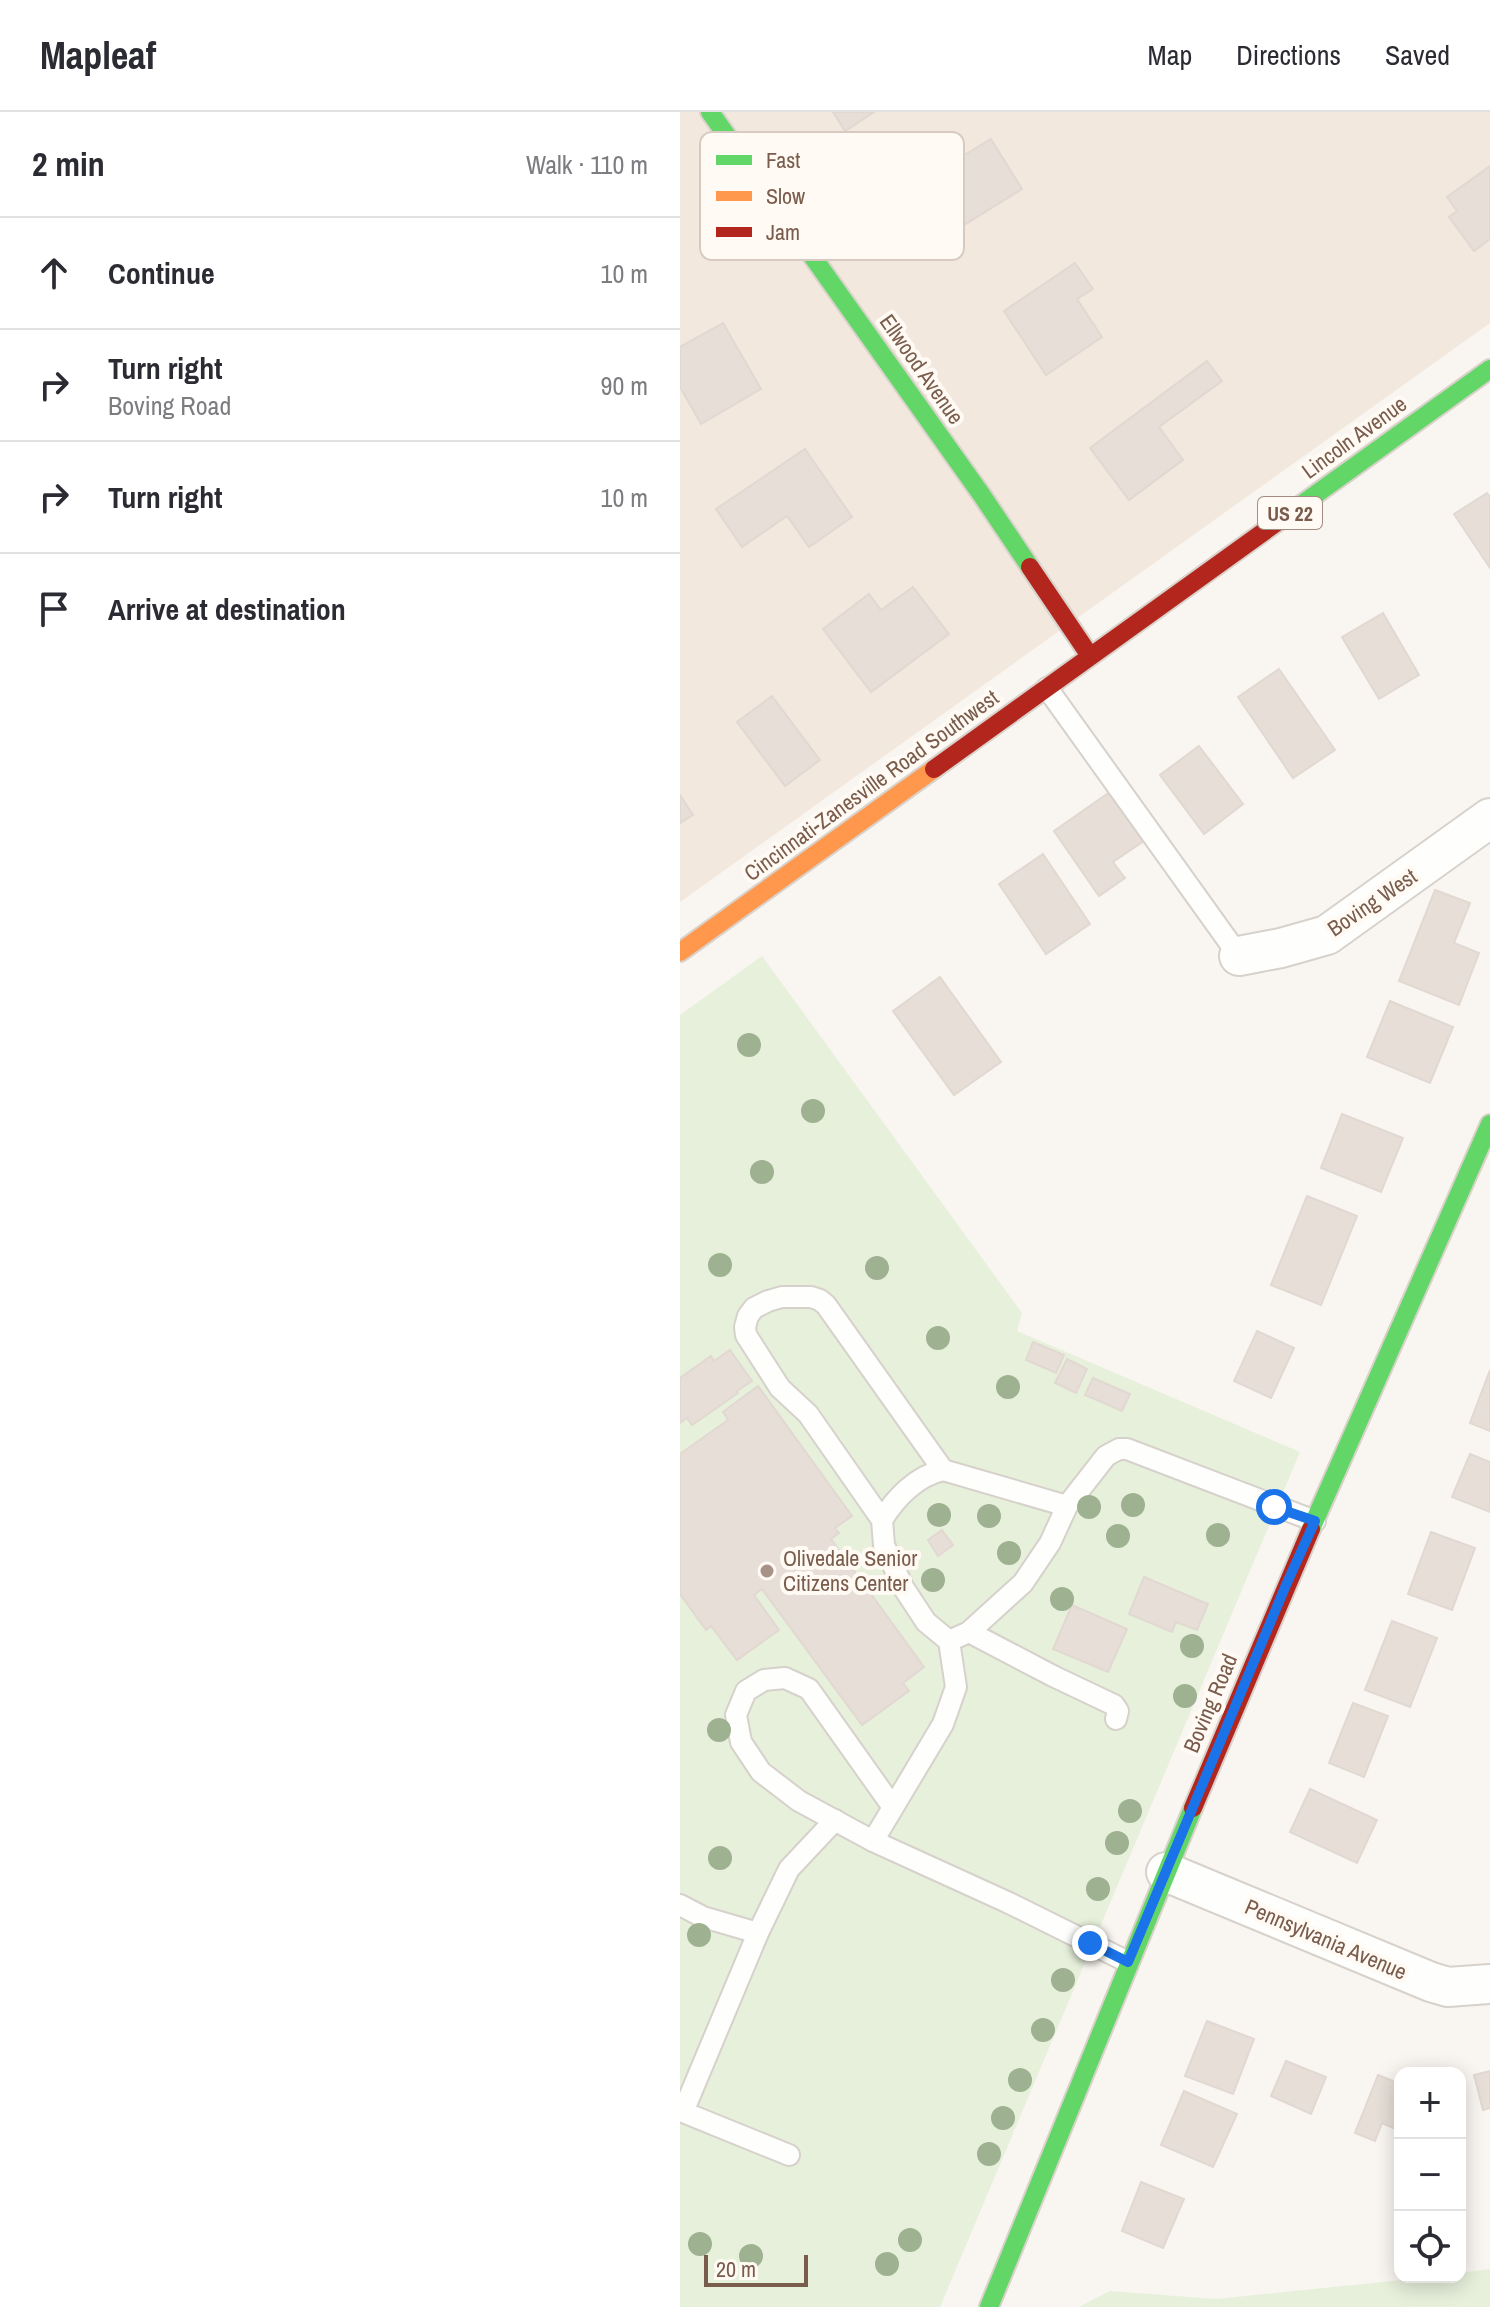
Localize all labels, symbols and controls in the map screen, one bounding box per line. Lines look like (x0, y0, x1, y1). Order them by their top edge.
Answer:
text: Mapleaf (40, 30, 156, 81)
text: Map (1148, 36, 1192, 74)
text: Directions (1236, 36, 1341, 74)
text: Saved (1385, 36, 1450, 74)
legend (700, 132, 964, 260)
text: 2 min (32, 141, 105, 187)
text: Fast (766, 145, 800, 175)
text: Walk · 110 m (526, 147, 648, 182)
text: Slow (766, 181, 805, 211)
text: Jam (766, 217, 800, 247)
icon: ahead (32, 251, 76, 295)
text: Continue (108, 253, 215, 293)
text: 10 m (601, 256, 648, 291)
street label: Ellwood Avenue (873, 308, 971, 430)
text: Turn right (108, 348, 222, 388)
icon: right (32, 363, 76, 407)
text: 90 m (601, 368, 648, 403)
text: Boving Road (108, 388, 231, 423)
street label: Lincoln Avenue (1295, 389, 1413, 485)
icon: right (32, 475, 76, 519)
text: Turn right (108, 477, 222, 517)
text: 10 m (601, 480, 648, 515)
road number: US 22 (1258, 497, 1322, 529)
icon: arrive (32, 587, 76, 631)
text: Arrive at destination (108, 589, 346, 629)
street label: Cincinnati-Zanesville Road Southwest (738, 682, 1004, 888)
street label: Boving West (1321, 861, 1423, 943)
route start (1256, 1489, 1292, 1525)
place label: Olivedale Senior Citizens Center (783, 1543, 917, 1598)
marker: Olivedale Senior Citizens Center (758, 1562, 776, 1580)
street label: Boving Road (1176, 1649, 1244, 1757)
street label: Pennsylvania Avenue (1240, 1891, 1412, 1987)
route end (1072, 1925, 1108, 1961)
map controls (1394, 2067, 1466, 2283)
button: + (1394, 2067, 1466, 2139)
button: − (1394, 2139, 1466, 2211)
button: locate (1394, 2211, 1466, 2283)
scale bar (704, 2251, 808, 2287)
text: 20 m (716, 2254, 756, 2284)

